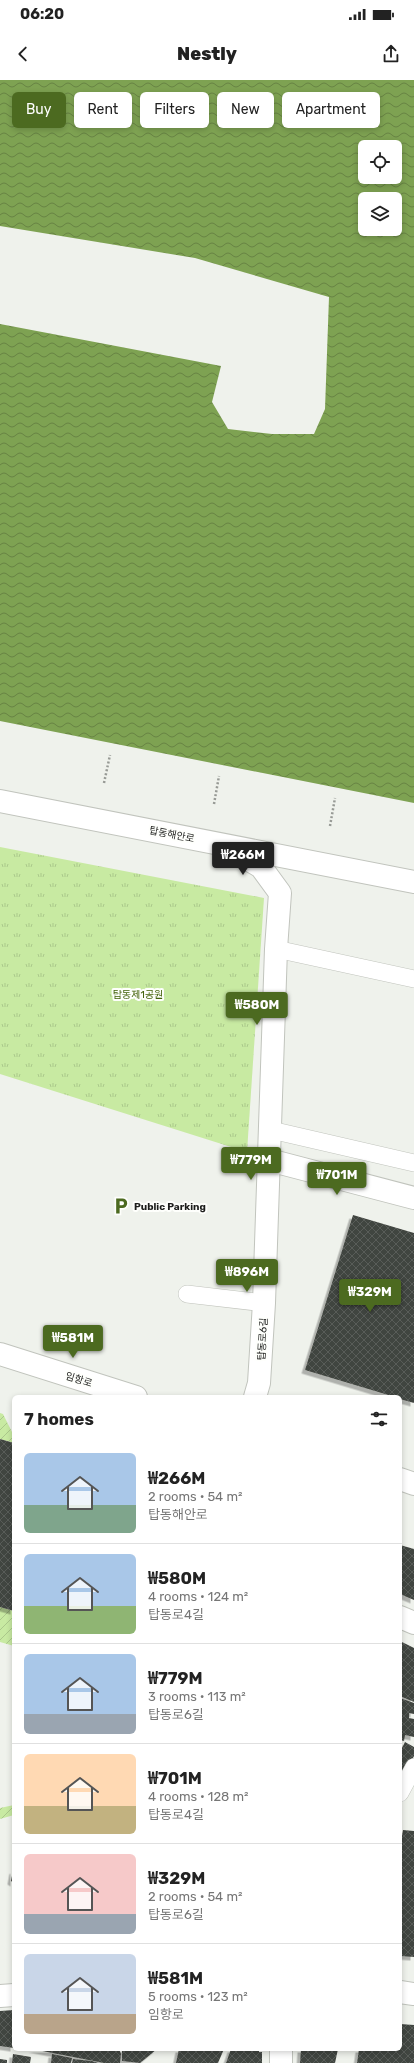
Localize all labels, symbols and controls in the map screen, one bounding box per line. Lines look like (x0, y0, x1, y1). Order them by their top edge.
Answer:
text: 06:20 (20, 5, 64, 23)
icon: back (12, 43, 34, 65)
text: Nestly (177, 43, 237, 65)
icon: share (380, 43, 402, 65)
chip: Buy (12, 92, 66, 128)
chip: Rent (74, 92, 132, 128)
chip: Filters (140, 92, 209, 128)
chip: New (217, 92, 274, 128)
chip: Apartment (282, 92, 380, 128)
map controls (358, 140, 402, 236)
button: locate (358, 140, 402, 184)
button: layers (358, 192, 402, 236)
street label: 탑동해안로 (148, 825, 196, 845)
pin: ₩266M (215, 842, 271, 876)
text: ₩266M (221, 847, 265, 862)
park label: 탑동제1공원 (113, 989, 163, 1001)
pin: ₩580M (229, 992, 285, 1026)
text: ₩580M (235, 997, 279, 1012)
pin: ₩779M (223, 1147, 279, 1181)
text: ₩779M (230, 1152, 272, 1167)
pin: ₩701M (309, 1162, 365, 1196)
text: ₩701M (316, 1167, 358, 1182)
parking icon: Public Parking (111, 1196, 131, 1216)
place label: Public Parking (134, 1201, 206, 1213)
pin: ₩896M (219, 1259, 275, 1293)
text: ₩896M (225, 1264, 269, 1279)
pin: ₩329M (342, 1279, 398, 1313)
text: ₩329M (348, 1284, 392, 1299)
street label: 탑동로6길 (256, 1317, 270, 1361)
pin: ₩581M (45, 1325, 101, 1359)
text: ₩581M (52, 1330, 94, 1345)
street label: 임항로 (64, 1370, 94, 1390)
icon: filters (368, 1408, 390, 1430)
text: 7 homes (24, 1409, 94, 1429)
text: ₩266M (148, 1468, 205, 1488)
icon: home (56, 1469, 104, 1517)
text: 2 rooms · 54 m² (148, 1489, 242, 1504)
text: 탑동해안로 (148, 1507, 208, 1522)
text: ₩580M (148, 1568, 206, 1588)
icon: home (56, 1570, 104, 1618)
text: 4 rooms · 124 m² (148, 1589, 248, 1604)
text: 탑동로4길 (148, 1607, 204, 1622)
text: ₩779M (148, 1668, 203, 1688)
icon: home (56, 1670, 104, 1718)
text: 3 rooms · 113 m² (148, 1689, 246, 1704)
text: 탑동로6길 (148, 1707, 204, 1722)
text: ₩701M (148, 1768, 202, 1788)
icon: home (56, 1770, 104, 1818)
text: 4 rooms · 128 m² (148, 1789, 248, 1804)
text: 탑동로4길 (148, 1807, 204, 1822)
text: ₩329M (148, 1868, 205, 1888)
icon: home (56, 1870, 104, 1918)
text: 2 rooms · 54 m² (148, 1889, 242, 1904)
text: 탑동로6길 (148, 1907, 204, 1922)
text: ₩581M (148, 1968, 203, 1988)
icon: home (56, 1970, 104, 2018)
text: 5 rooms · 123 m² (148, 1989, 248, 2004)
text: 임항로 (148, 2007, 184, 2022)

